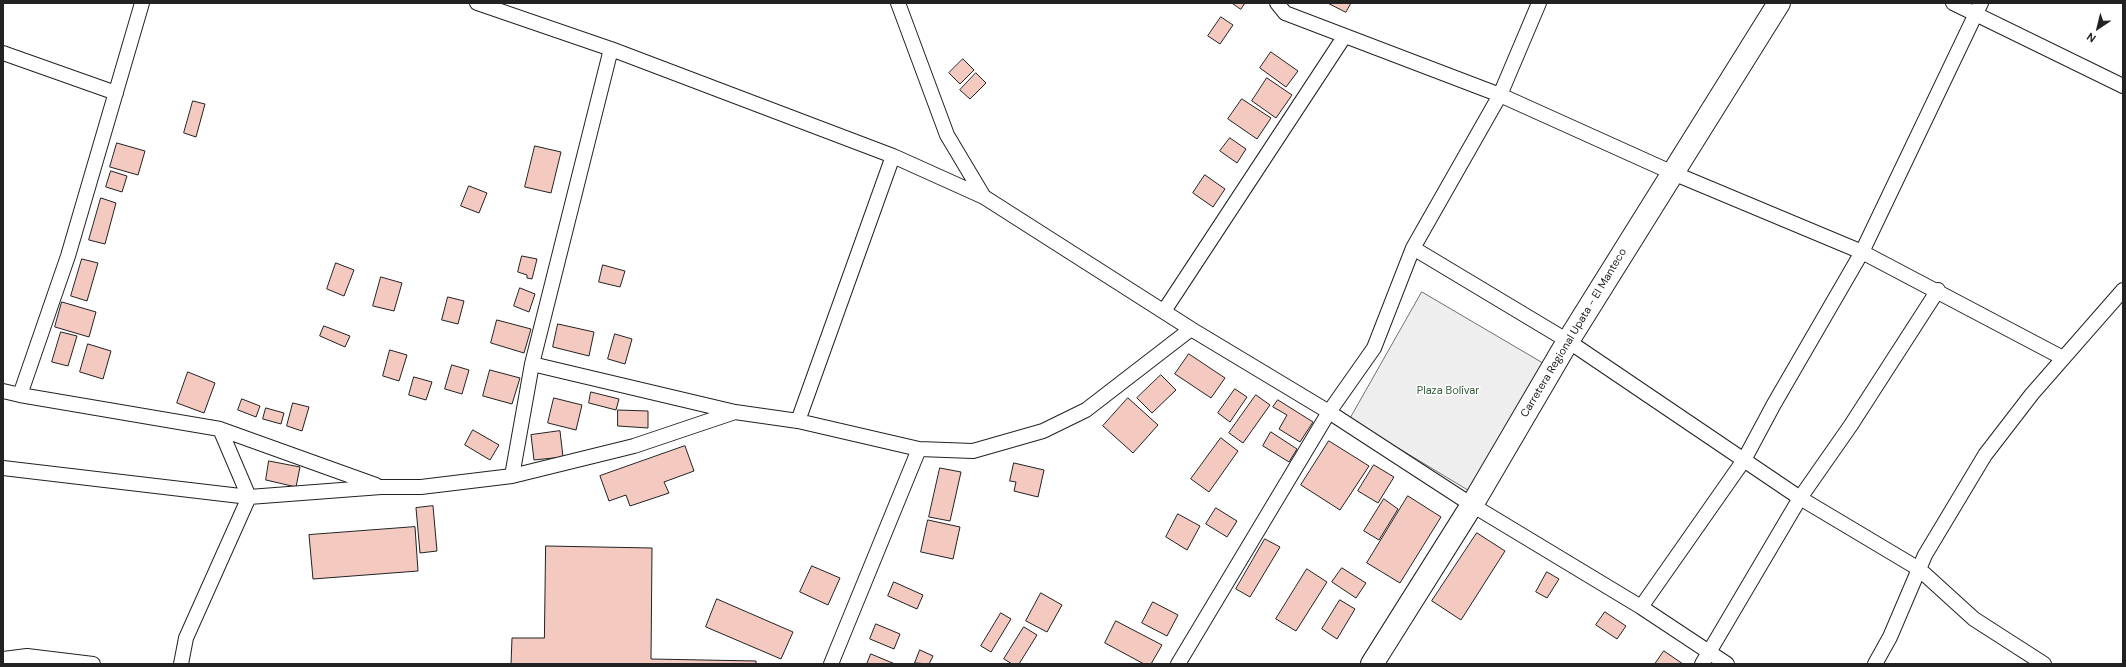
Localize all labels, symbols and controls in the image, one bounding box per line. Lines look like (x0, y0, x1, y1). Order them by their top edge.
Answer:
north arrow (2078, 8, 2118, 48)
text: N (2084, 30, 2098, 46)
street label: Carretera Regional Upata - El Manteco (1518, 246, 1630, 420)
park label: Plaza Bolívar (1417, 384, 1479, 398)

